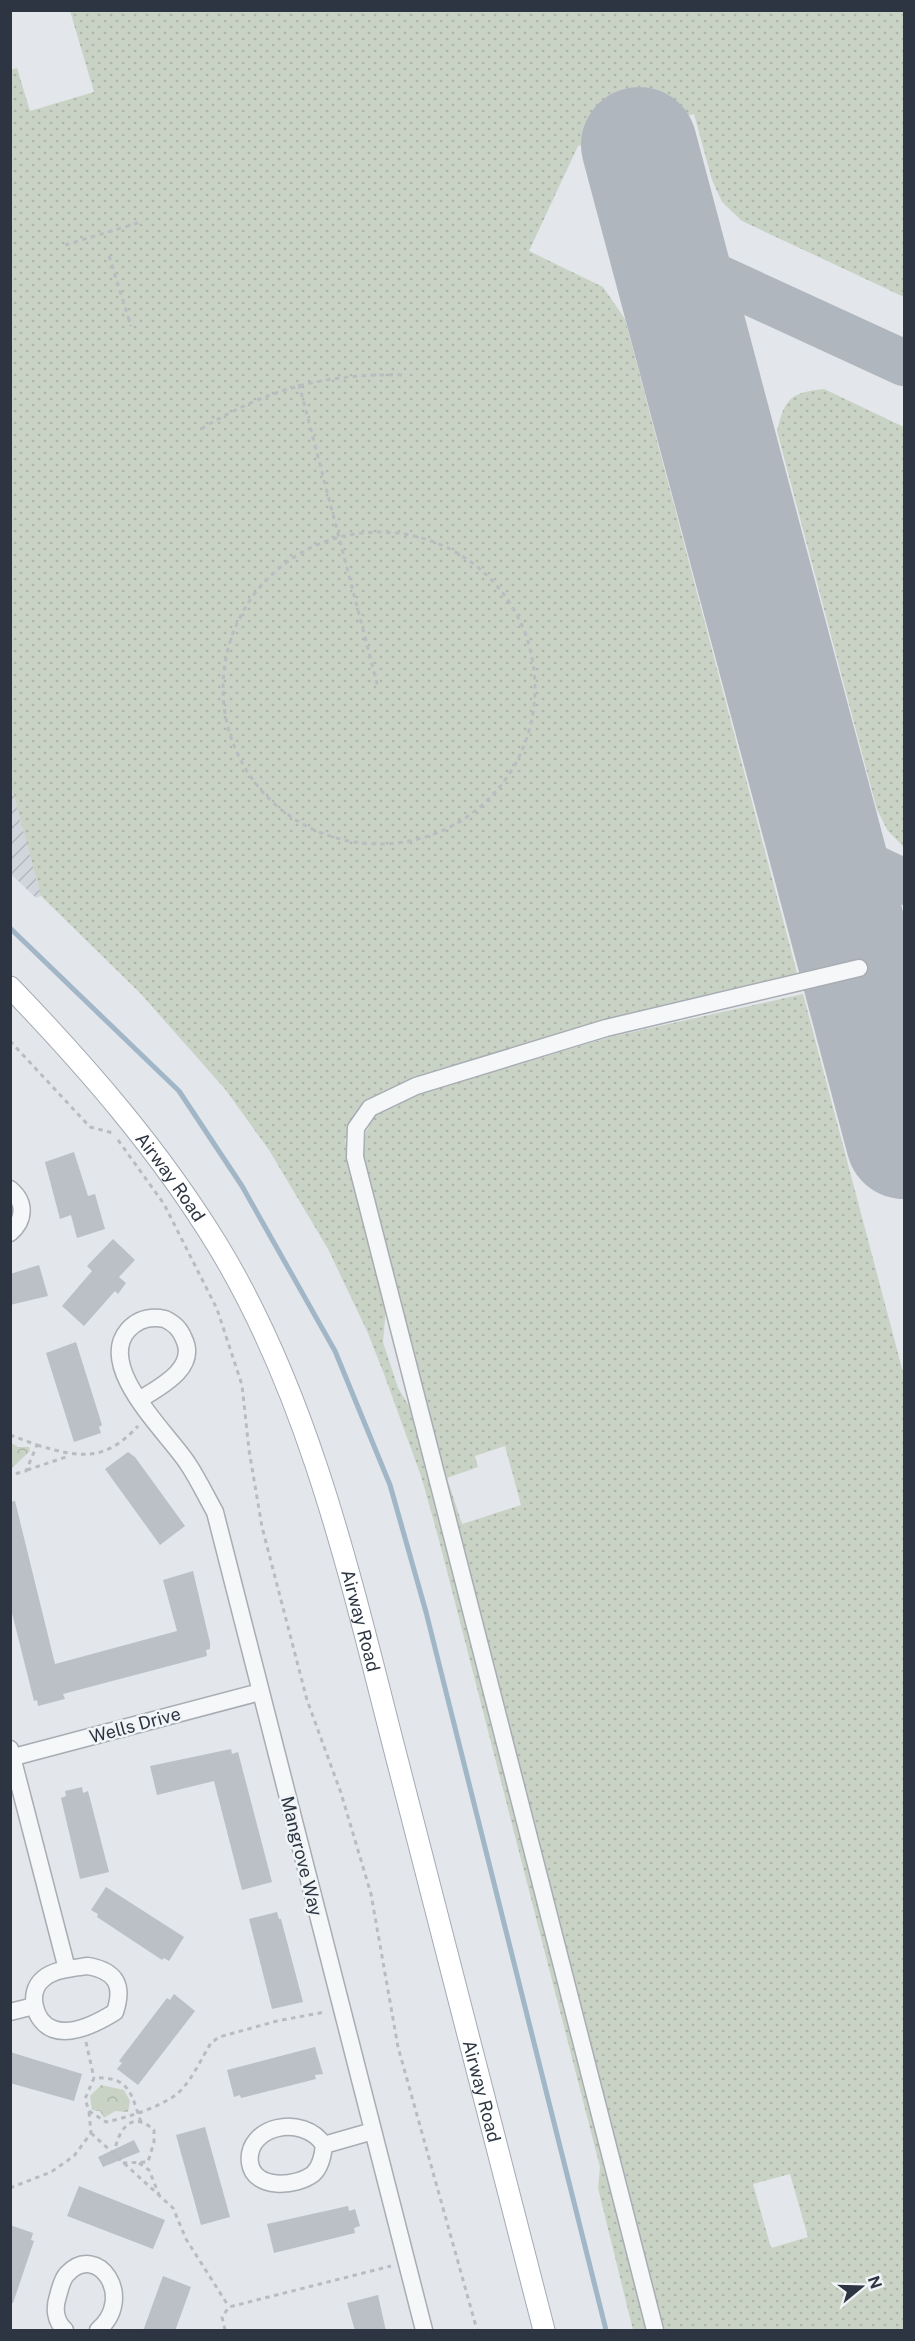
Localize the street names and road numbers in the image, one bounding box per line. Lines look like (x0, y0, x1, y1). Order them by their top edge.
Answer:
street label: Airway Road (132, 1128, 210, 1225)
street label: Airway Road (338, 1567, 385, 1674)
street label: Wells Drive (87, 1703, 183, 1747)
street label: Mangrove Way (277, 1794, 327, 1919)
street label: Airway Road (459, 2038, 506, 2144)

